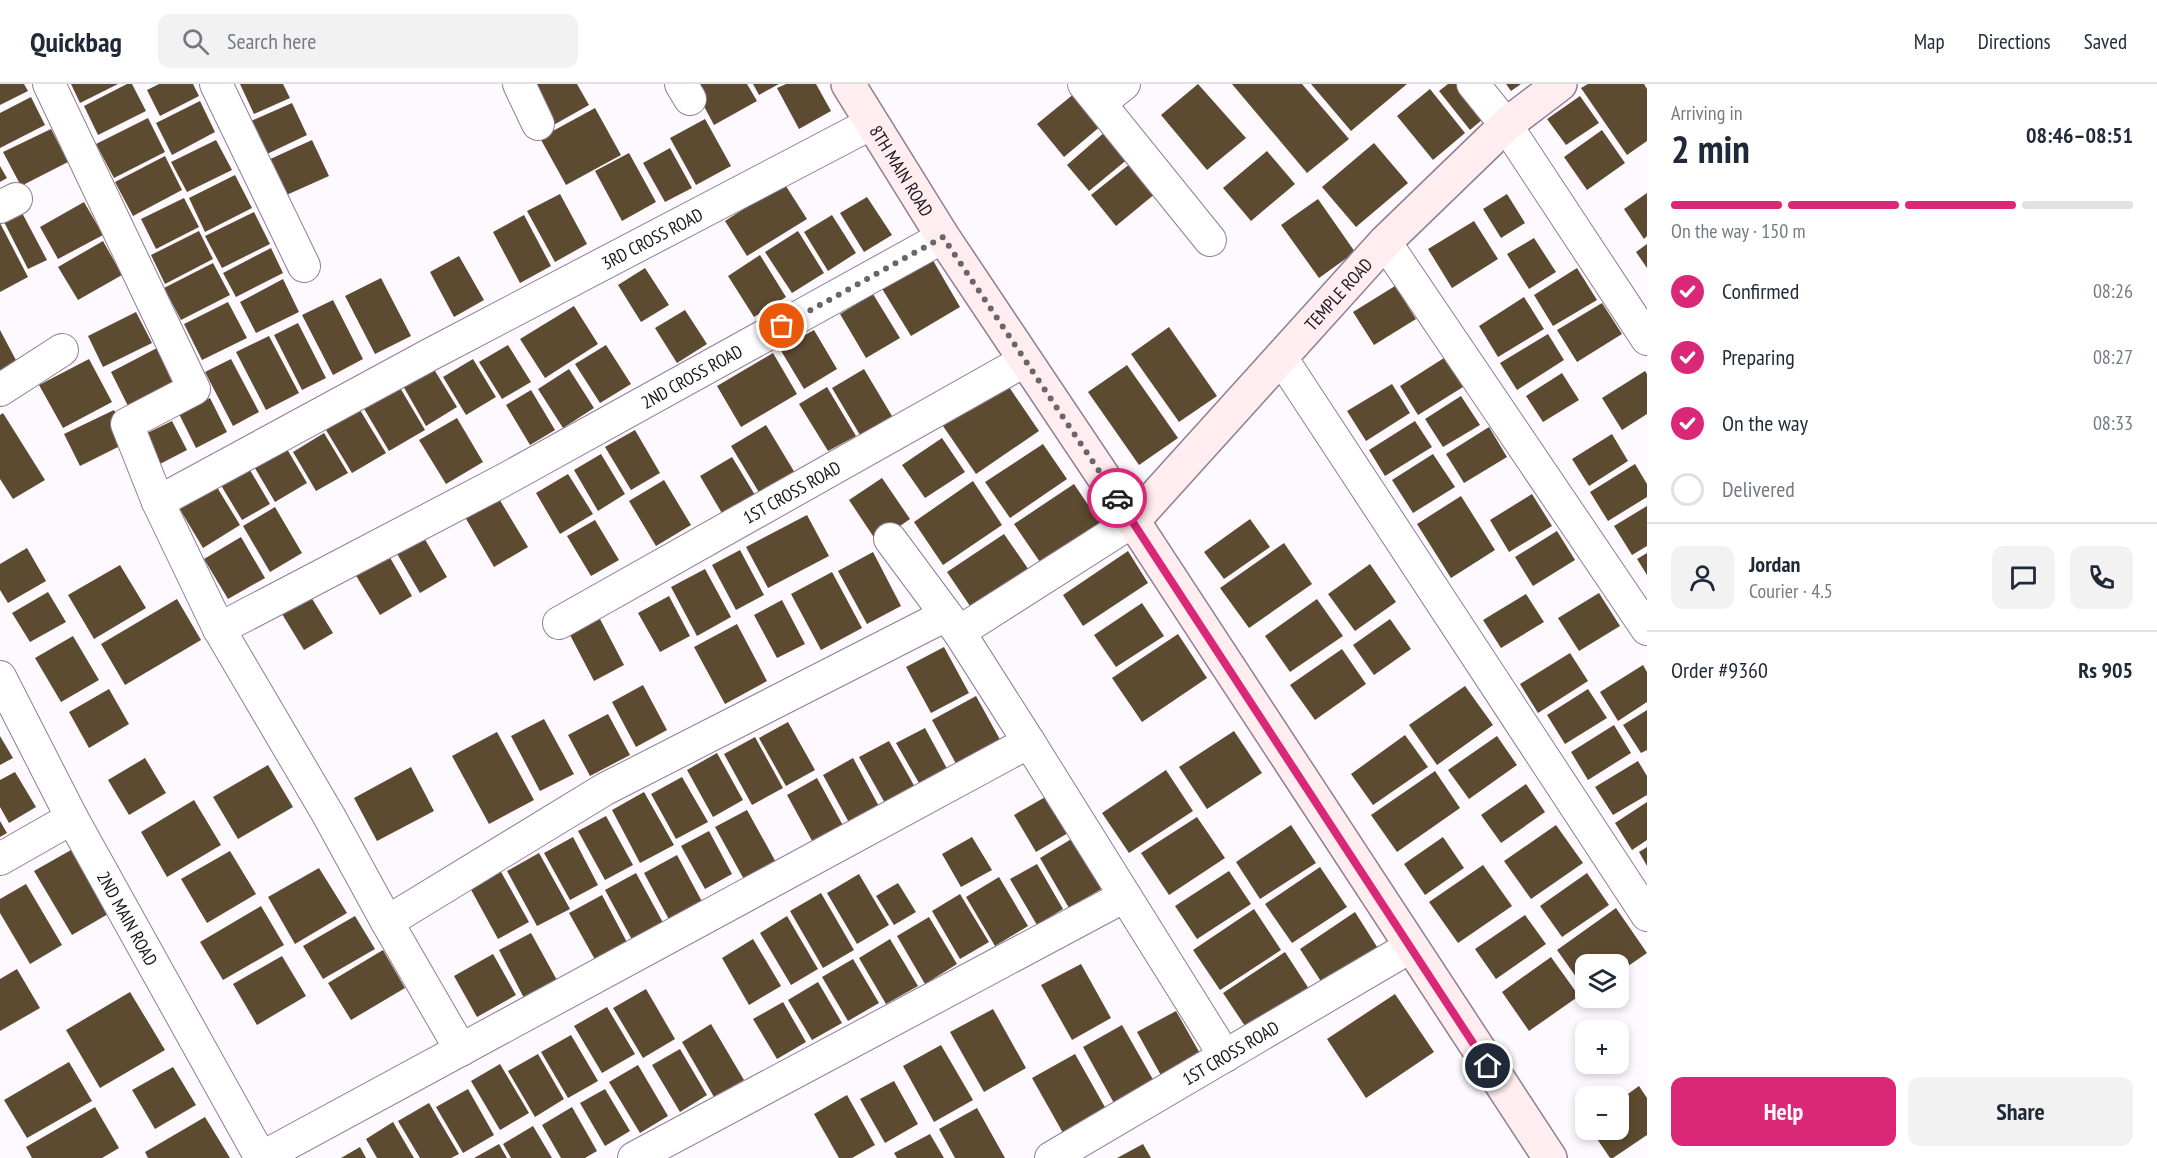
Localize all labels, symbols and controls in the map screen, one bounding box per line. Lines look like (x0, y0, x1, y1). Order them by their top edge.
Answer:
search box (158, 14, 578, 68)
text: Quickbag (30, 23, 122, 60)
icon: search (179, 25, 212, 58)
text: Search here (227, 27, 316, 55)
text: Map (1914, 28, 1945, 55)
text: Directions (1978, 28, 2051, 55)
text: Saved (2084, 28, 2127, 55)
text: Arriving in (1671, 100, 1743, 126)
street label: 8TH MAIN ROAD (865, 121, 939, 220)
text: 08:46–08:51 (2026, 121, 2133, 149)
text: 2 min (1671, 123, 1750, 174)
street label: 3RD CROSS ROAD (597, 202, 707, 274)
text: On the way · 150 m (1671, 218, 1806, 244)
street label: TEMPLE ROAD (1299, 253, 1377, 335)
icon: check (1671, 275, 1704, 308)
text: Confirmed (1722, 277, 1799, 305)
text: 08:26 (2093, 278, 2133, 304)
pin (756, 300, 807, 351)
icon: bag (765, 309, 798, 342)
street label: 2ND CROSS ROAD (637, 339, 746, 413)
icon: check (1671, 341, 1704, 374)
text: Preparing (1722, 343, 1795, 371)
text: 08:27 (2093, 344, 2133, 370)
icon: check (1671, 407, 1704, 440)
text: On the way (1722, 409, 1808, 437)
text: 08:33 (2093, 410, 2133, 436)
street label: 1ST CROSS ROAD (739, 455, 844, 529)
courier (1087, 468, 1147, 528)
text: Delivered (1722, 475, 1795, 503)
icon: car (1101, 482, 1134, 515)
button: person (1671, 546, 1734, 609)
button: chat (1992, 546, 2055, 609)
button: phone (2070, 546, 2133, 609)
text: Jordan (1749, 550, 1800, 578)
text: Courier · 4.5 (1749, 578, 1833, 604)
text: Order #9360 (1671, 656, 1768, 684)
text: Rs 905 (2078, 656, 2133, 684)
street label: 2ND MAIN ROAD (92, 867, 163, 969)
map controls (1575, 954, 1629, 1140)
button: layers (1575, 954, 1629, 1008)
street label: 1ST CROSS ROAD (1178, 1015, 1283, 1090)
button: + (1575, 1020, 1629, 1074)
pin (1462, 1040, 1513, 1091)
icon: home (1471, 1049, 1504, 1082)
button: Help (1671, 1077, 1896, 1146)
button: Share (1908, 1077, 2133, 1146)
button: − (1575, 1086, 1629, 1140)

